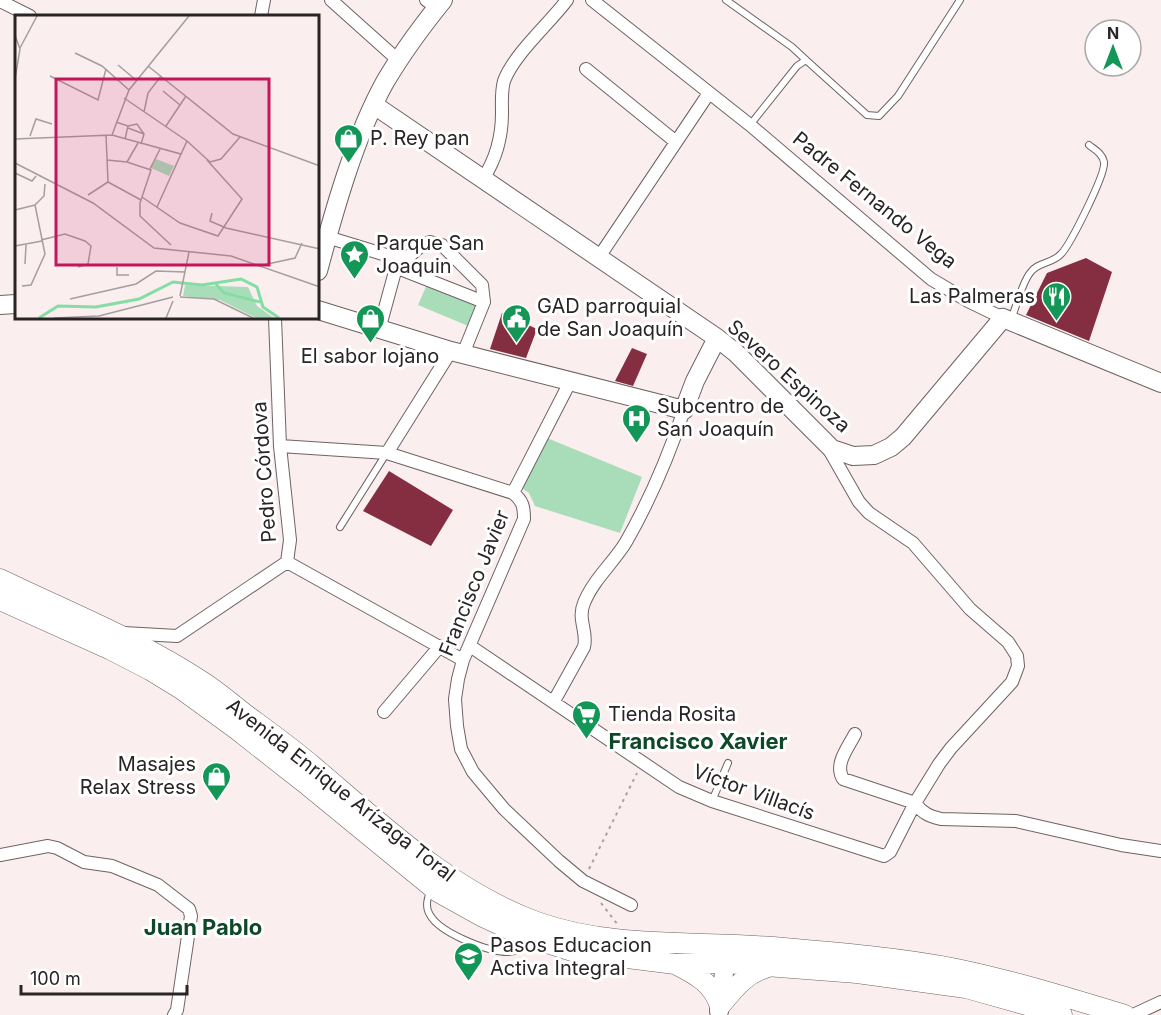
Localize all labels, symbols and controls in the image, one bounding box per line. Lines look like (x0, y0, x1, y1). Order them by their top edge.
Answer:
inset map (15, 15, 320, 320)
north arrow (1083, 18, 1143, 78)
text: N (1107, 23, 1119, 43)
shop icon: P. Rey pan (333, 122, 365, 164)
place label: P. Rey pan (370, 126, 470, 150)
street label: Padre Fernando Vega (788, 127, 962, 273)
place label: Parque San Joaquin (376, 231, 484, 278)
place icon: Parque San Joaquin (339, 238, 371, 280)
restaurant icon: Las Palmeras (1040, 280, 1072, 322)
place label: Las Palmeras (909, 284, 1035, 308)
place label: GAD parroquial de San Joaquín (537, 294, 684, 341)
shop icon: El sabor lojano (354, 302, 386, 344)
public building icon: GAD parroquial de San Joaquín (500, 302, 532, 344)
street label: Severo Espinoza (723, 315, 855, 437)
place label: El sabor lojano (301, 344, 439, 368)
place label: Subcentro de San Joaquín (657, 394, 784, 441)
street label: Pedro Córdova (247, 401, 281, 543)
hospital icon: Subcentro de San Joaquín (620, 402, 652, 444)
street label: Francisco Javier (434, 506, 514, 659)
street label: Avenida Enrique Arízaga Toral (222, 693, 460, 887)
supermarket icon: Tienda Rosita (571, 698, 603, 740)
place label: Tienda Rosita (608, 702, 736, 726)
district label: Francisco Xavier (608, 728, 788, 754)
place label: Masajes Relax Stress (80, 752, 196, 799)
street label: Víctor Villacís (690, 759, 818, 825)
shop icon: Masajes Relax Stress (201, 760, 233, 802)
district label: Juan Pablo (144, 914, 262, 940)
place label: Pasos Educacion Activa Integral (490, 933, 652, 980)
school or university icon: Pasos Educacion Activa Integral (453, 940, 485, 982)
scale bar (21, 958, 188, 996)
text: 100 m (30, 968, 81, 989)

